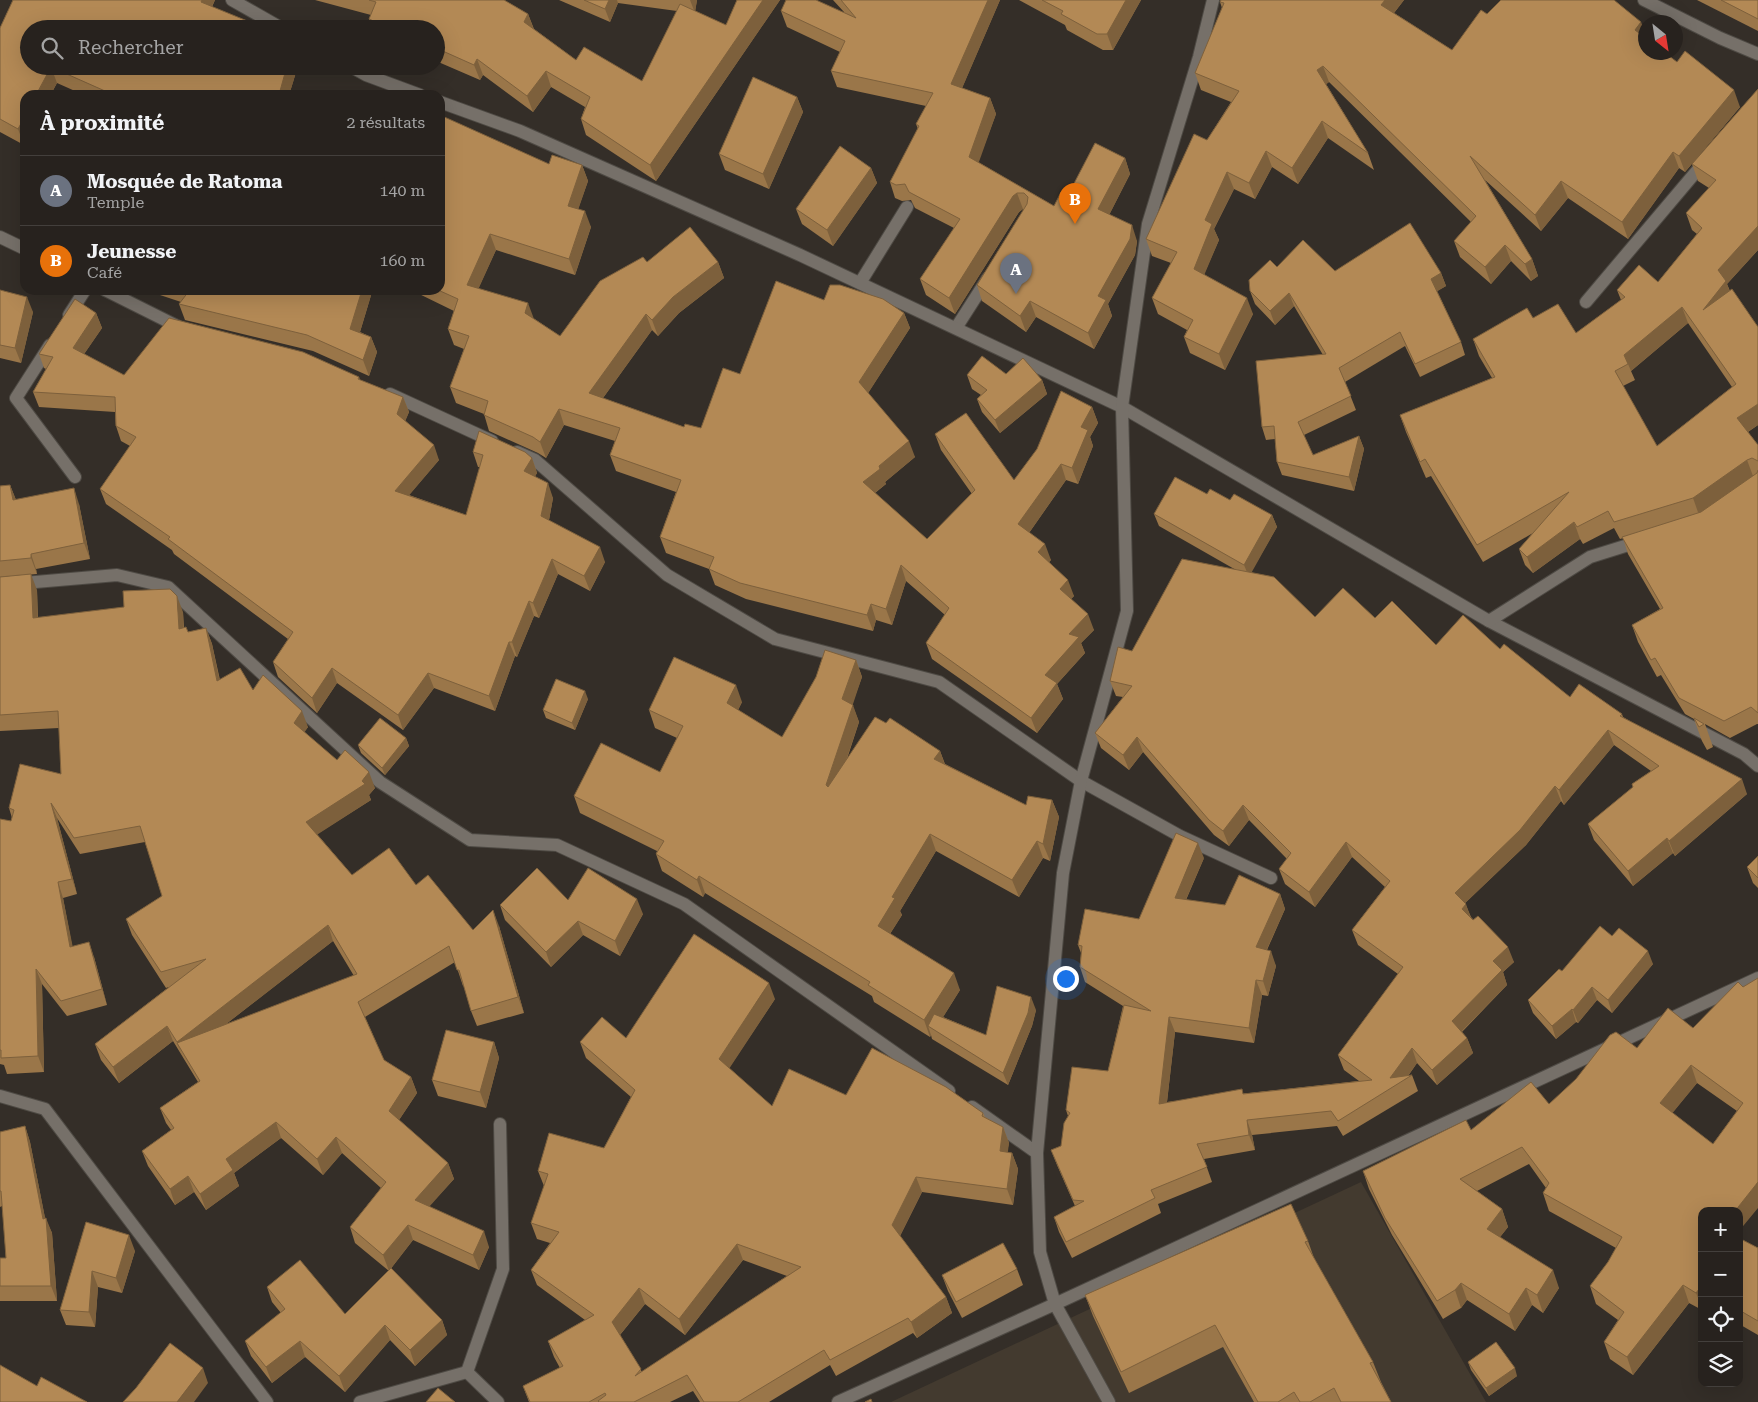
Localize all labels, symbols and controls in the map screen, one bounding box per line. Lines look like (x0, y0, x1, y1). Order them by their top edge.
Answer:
north arrow (1638, 15, 1683, 60)
search box (20, 20, 445, 75)
icon: search (38, 34, 66, 62)
text: Rechercher (78, 36, 184, 59)
text: À proximité (40, 111, 164, 135)
text: 2 résultats (346, 113, 425, 132)
text: Mosquée de Ratoma (87, 170, 282, 193)
text: A (50, 181, 62, 200)
text: 140 m (379, 181, 425, 200)
pin: B (1059, 183, 1091, 224)
text: Temple (87, 193, 144, 212)
text: Jeunesse (87, 240, 176, 263)
text: B (50, 251, 62, 270)
text: 160 m (379, 251, 425, 270)
pin: A (1000, 253, 1032, 294)
text: Café (87, 263, 122, 282)
your location (1053, 966, 1079, 992)
map controls (1698, 1207, 1743, 1387)
button: + (1698, 1207, 1743, 1252)
button: − (1698, 1252, 1743, 1297)
button: locate (1698, 1297, 1743, 1342)
button: layers (1698, 1342, 1743, 1387)

